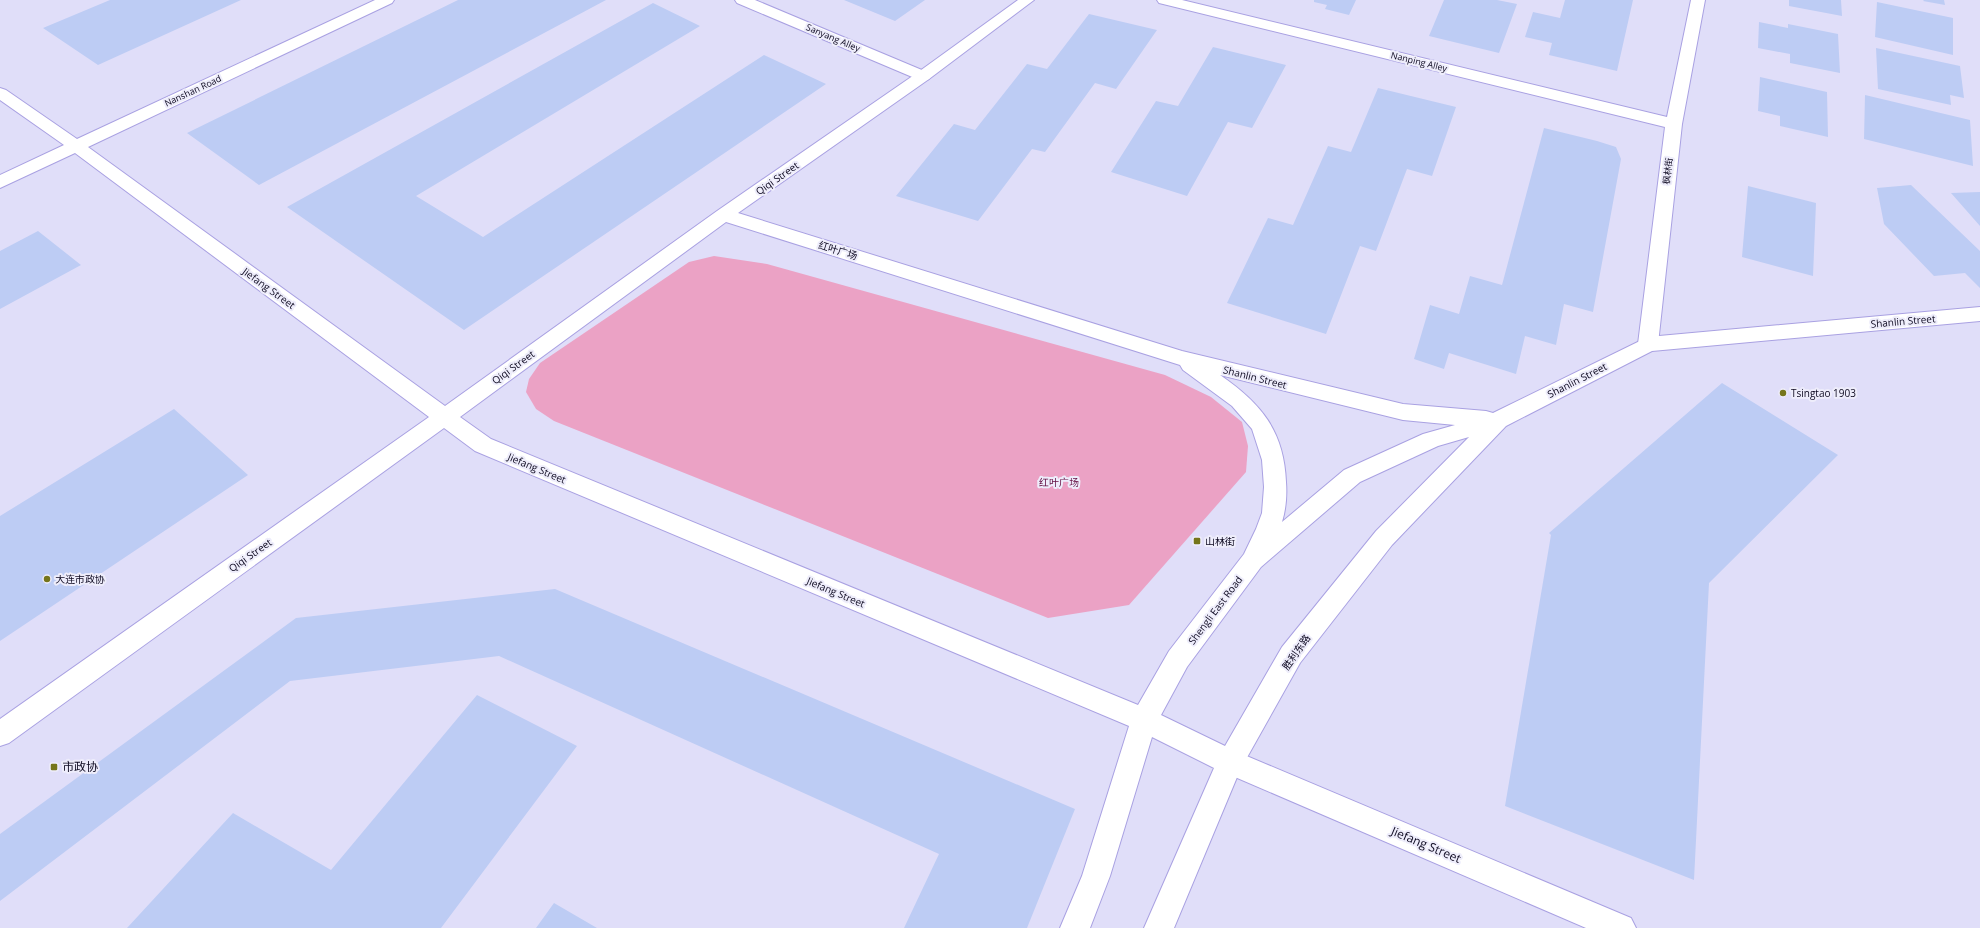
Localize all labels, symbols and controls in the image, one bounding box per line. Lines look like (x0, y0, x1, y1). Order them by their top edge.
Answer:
street label: Sanyang Alley (804, 20, 863, 55)
street label: Nanping Alley (1390, 48, 1449, 75)
street label: Nanshan Road (162, 72, 223, 109)
street label: 枫林街 (1659, 157, 1676, 185)
street label: Qiqi Street (753, 158, 802, 198)
street label: 红叶广场 (817, 237, 859, 263)
street label: Jiefang Street (239, 264, 298, 312)
street label: Shanlin Street (1870, 311, 1936, 331)
street label: Qiqi Street (489, 347, 537, 387)
street label: Shanlin Street (1545, 359, 1610, 401)
street label: Shanlin Street (1222, 362, 1289, 392)
place label: Tsingtao 1903 (1791, 386, 1856, 400)
marker: Tsingtao 1903 (1778, 388, 1788, 398)
street label: Jiefang Street (505, 449, 569, 487)
park label: 红叶广场 (1039, 475, 1079, 489)
place label: 山林街 (1205, 534, 1235, 548)
street label: Qiqi Street (226, 535, 275, 575)
marker: 山林街 (1192, 536, 1202, 546)
place label: 大连市政协 (55, 572, 105, 586)
street label: Jiefang Street (804, 573, 868, 611)
street label: Shengli East Road (1185, 573, 1245, 647)
marker: 大连市政协 (42, 574, 52, 584)
street label: 胜利东路 (1279, 632, 1313, 672)
place label: 市政协 (62, 758, 98, 775)
marker: 市政协 (49, 762, 59, 772)
street label: Jiefang Street (1388, 822, 1464, 867)

